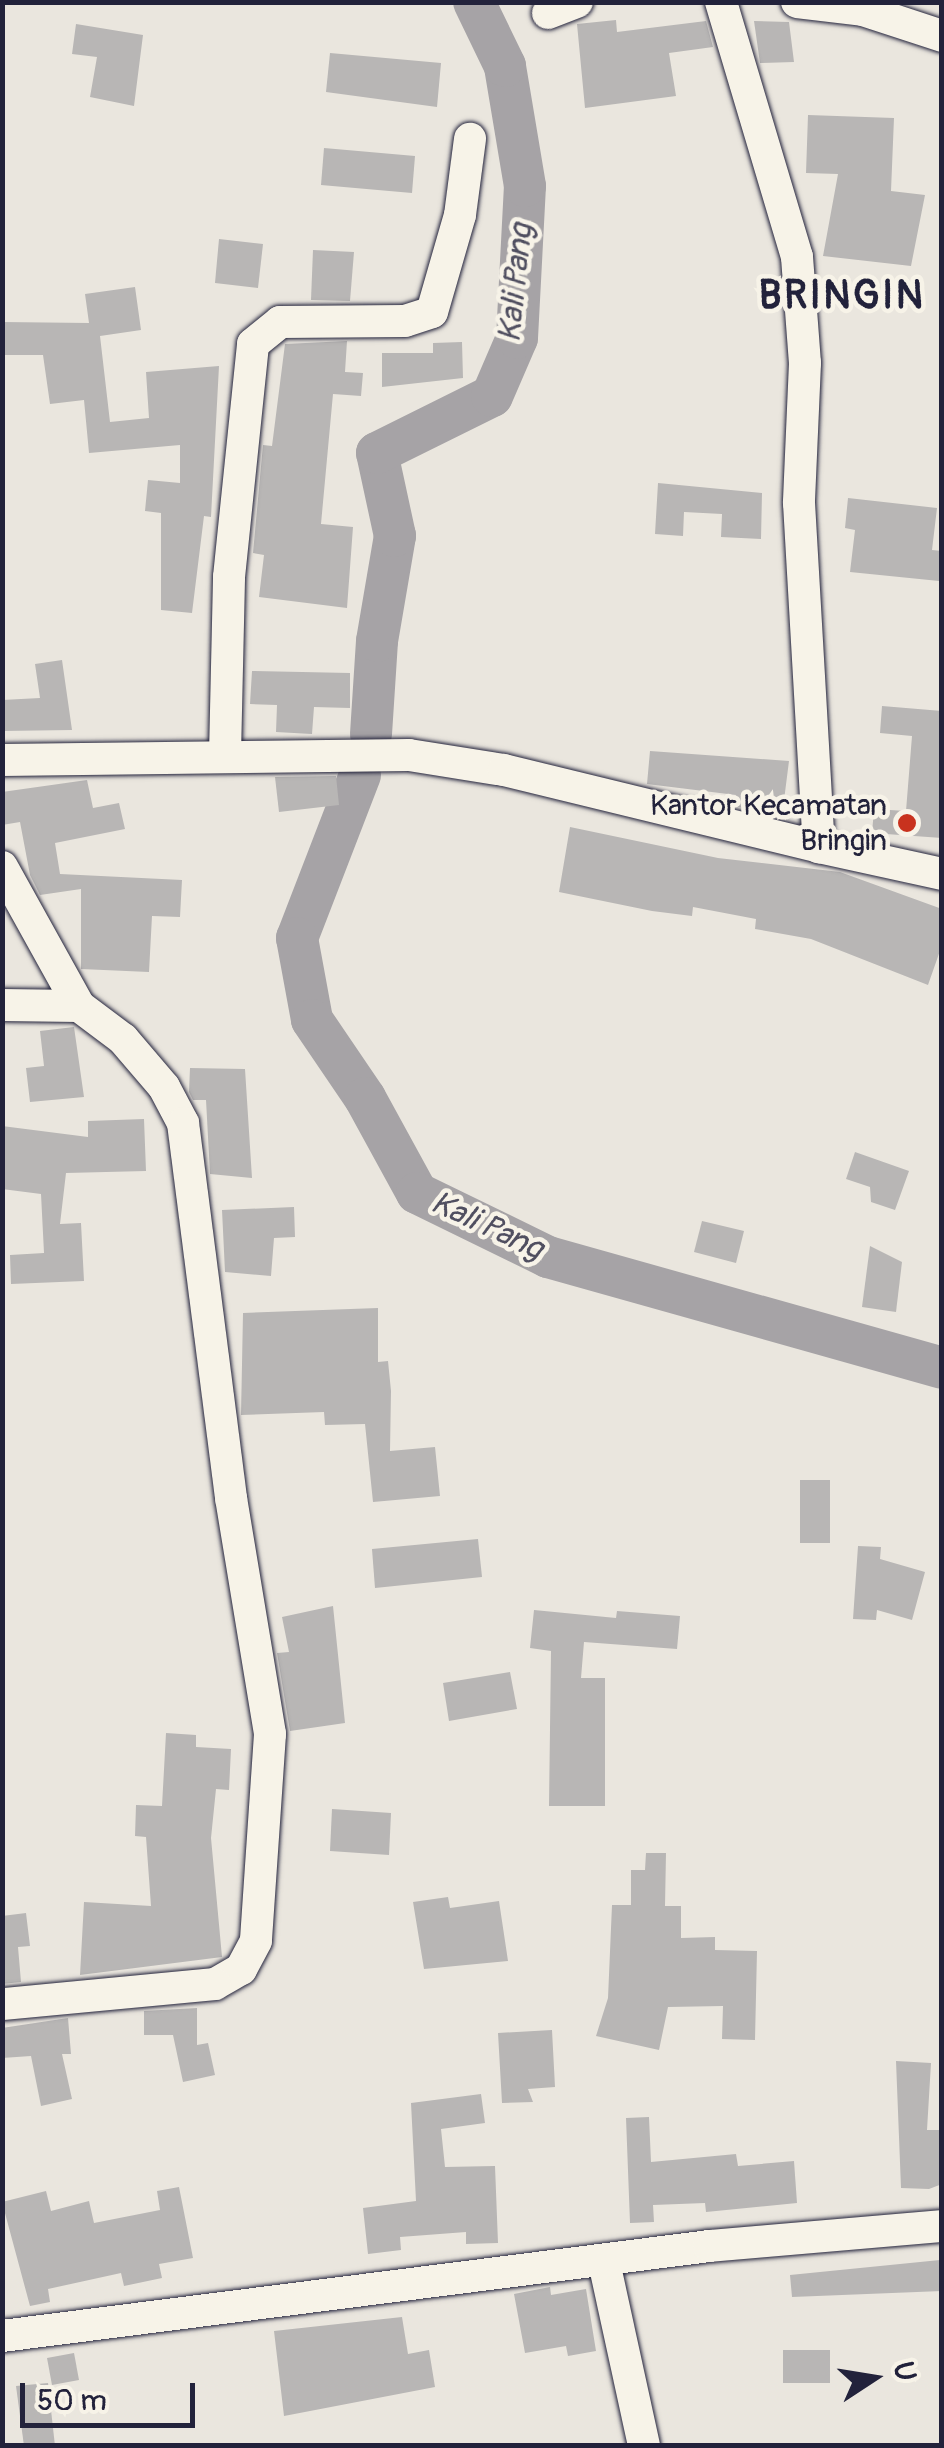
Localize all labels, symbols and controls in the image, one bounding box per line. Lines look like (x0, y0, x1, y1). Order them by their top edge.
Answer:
water label: Kali Pang (491, 222, 541, 344)
district label: BRINGIN (759, 272, 925, 320)
place label: Kantor Kecamatan Bringin (650, 788, 887, 858)
marker: Kantor Kecamatan Bringin (896, 812, 918, 834)
water label: Kali Pang (425, 1183, 549, 1269)
north arrow (824, 2328, 924, 2428)
text: U (885, 2359, 923, 2384)
scale bar (25, 2363, 200, 2425)
text: 50 m (37, 2382, 107, 2419)

